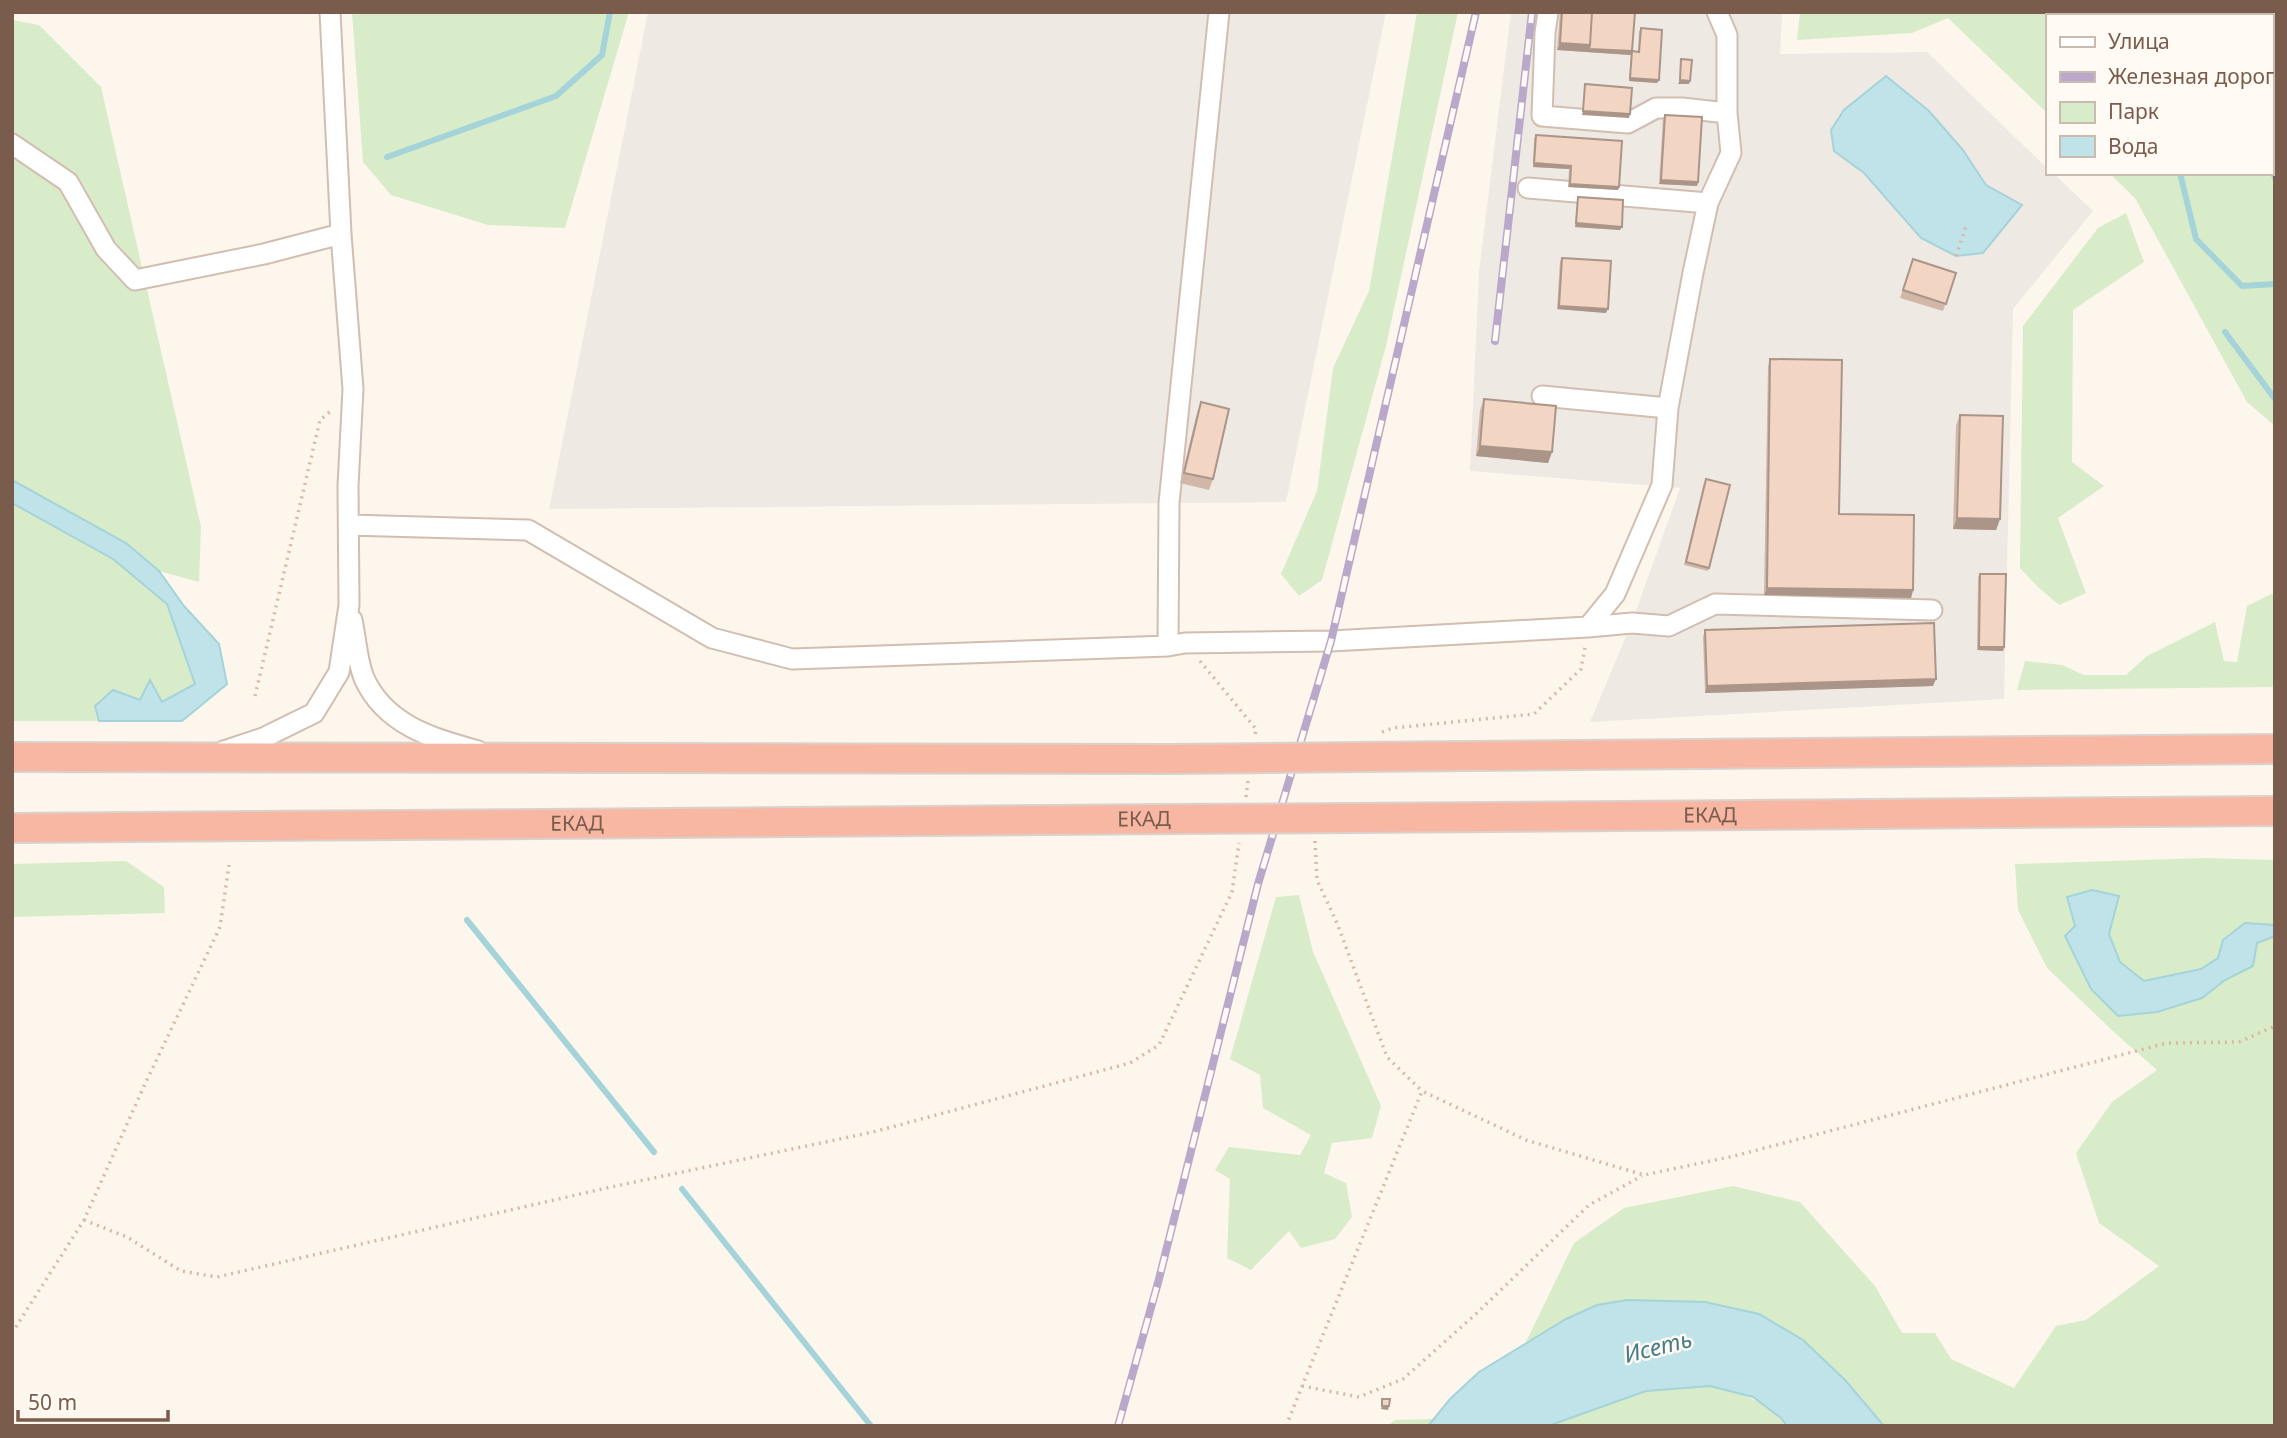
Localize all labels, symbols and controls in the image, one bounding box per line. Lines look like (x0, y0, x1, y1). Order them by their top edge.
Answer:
legend (2046, 14, 2273, 175)
text: Улица (2108, 27, 2170, 55)
text: Железная дорога (2108, 62, 2286, 90)
text: Парк (2108, 97, 2159, 125)
text: Вода (2108, 132, 2158, 160)
street label: ЕКАД (1683, 800, 1738, 828)
street label: ЕКАД (1117, 804, 1172, 832)
street label: ЕКАД (550, 808, 605, 837)
water label: Исеть (1620, 1322, 1695, 1370)
scale bar (18, 1378, 168, 1422)
text: 50 m (28, 1388, 77, 1416)

